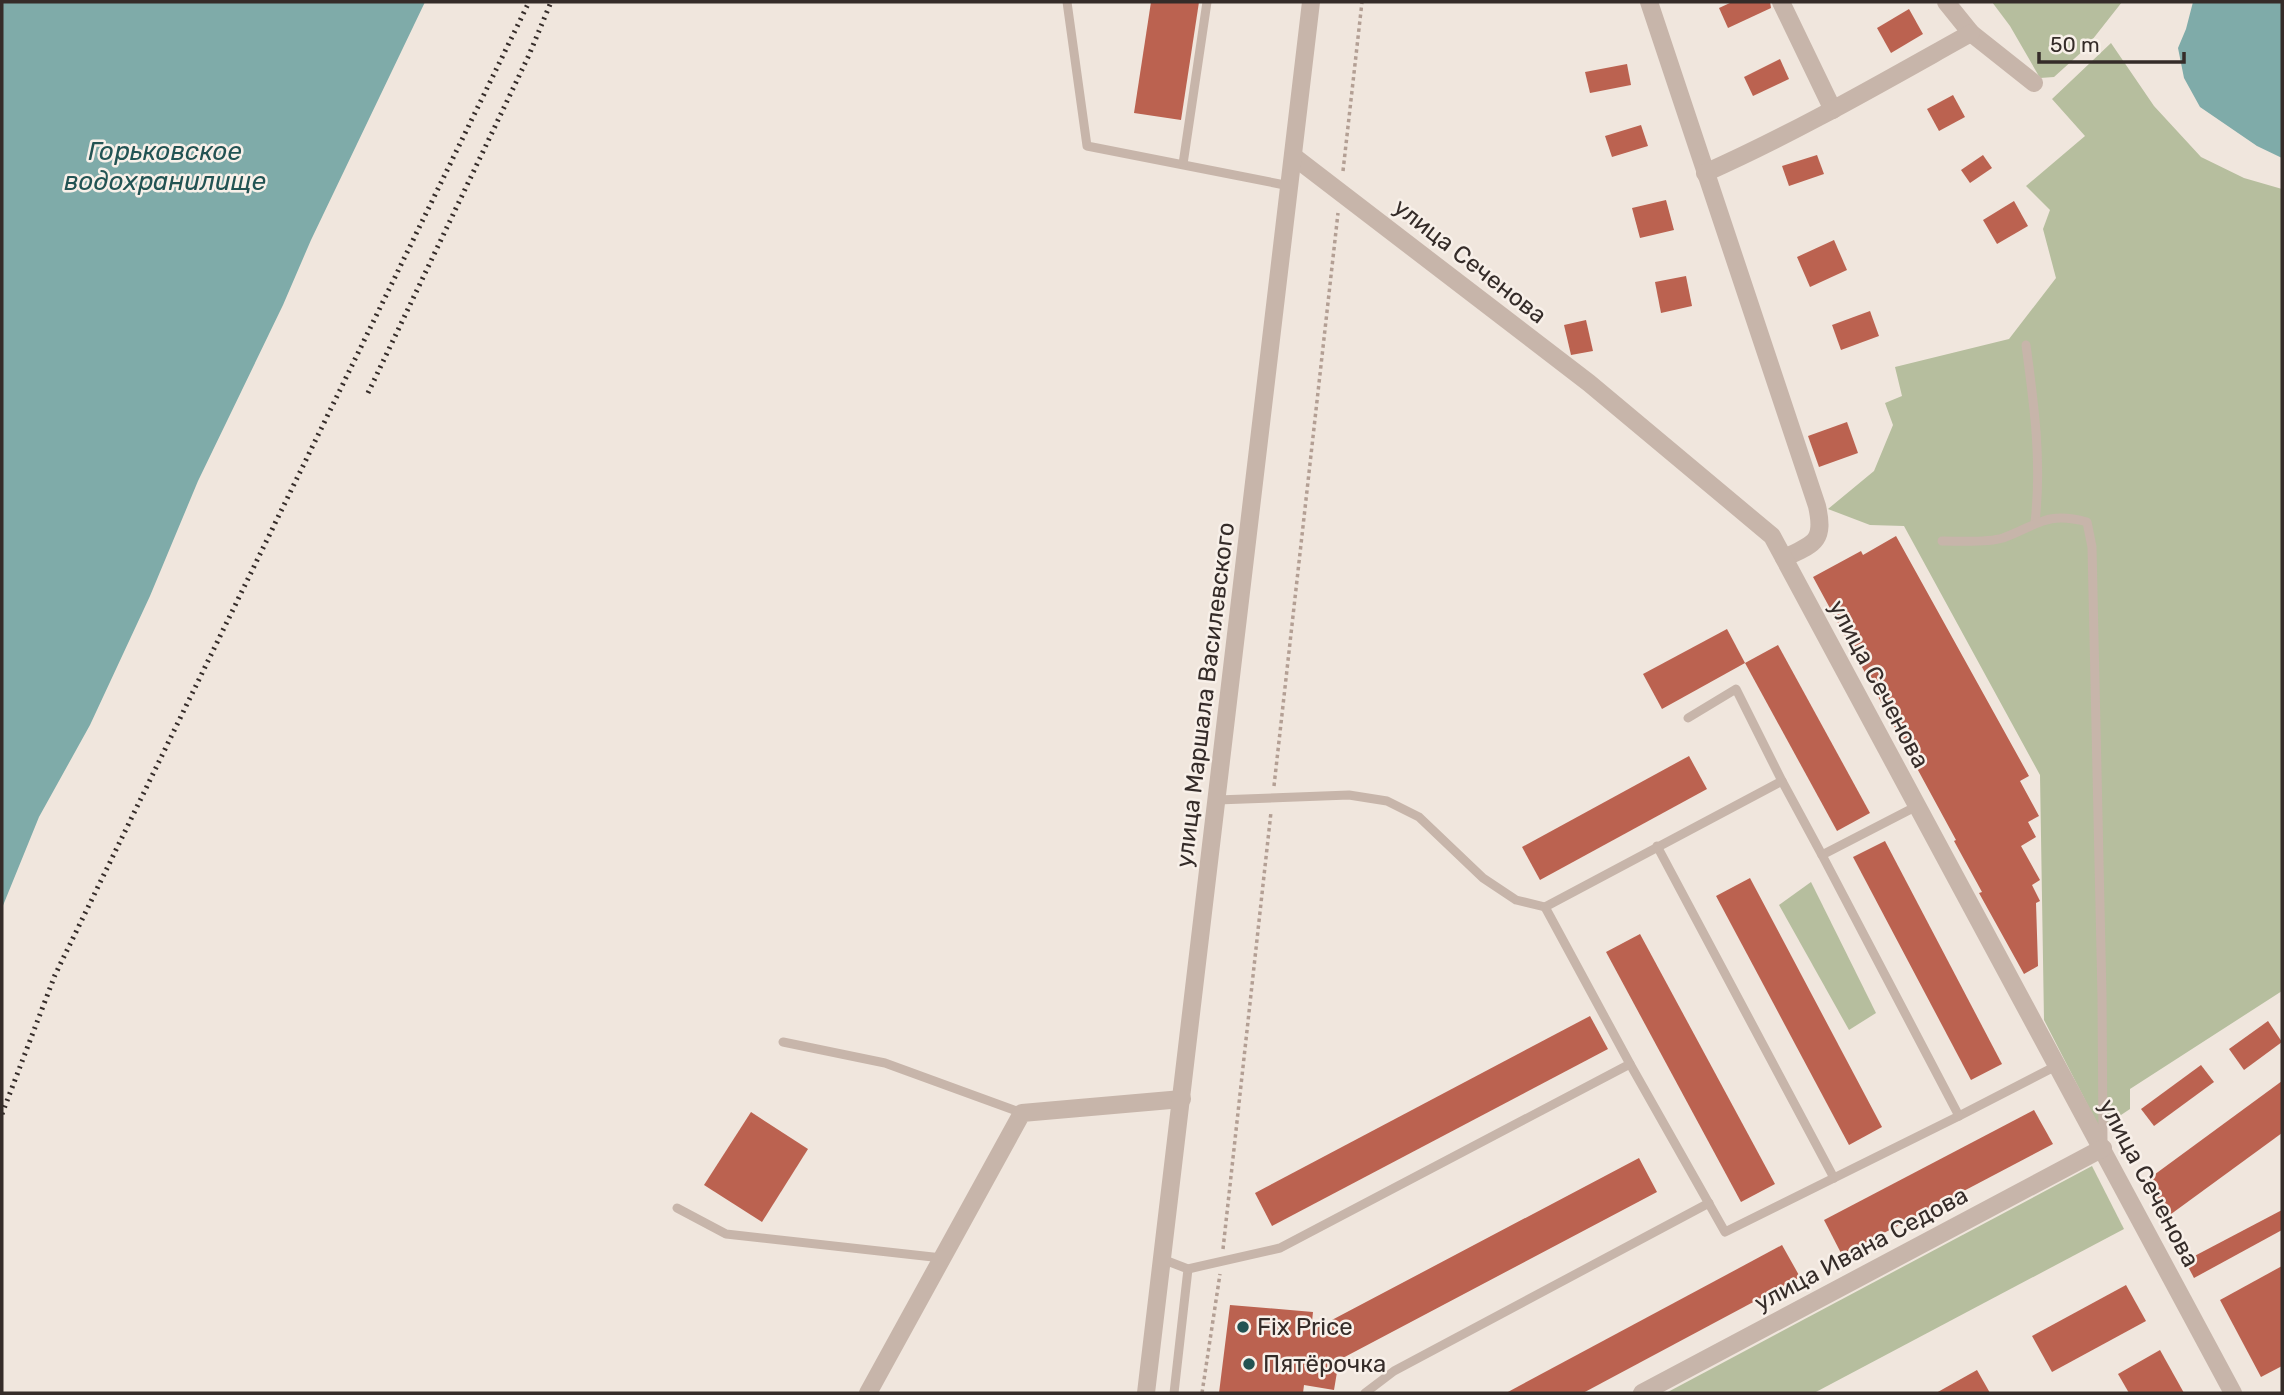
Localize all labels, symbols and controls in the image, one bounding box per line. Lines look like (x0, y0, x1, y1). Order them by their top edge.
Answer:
scale bar (2039, 21, 2184, 65)
text: 50 m (2050, 32, 2100, 57)
water label: Горьковское водохранилище (64, 136, 266, 197)
street label: улица Сеченова (1388, 193, 1552, 329)
street label: улица Маршала Василевского (1170, 521, 1240, 869)
street label: улица Сеченова (1823, 595, 1935, 773)
street label: улица Сеченова (2093, 1094, 2205, 1272)
street label: улица Ивана Седова (1750, 1181, 1972, 1317)
place label: Fix Price (1257, 1313, 1353, 1341)
marker: Fix Price (1235, 1319, 1251, 1335)
place label: Пятёрочка (1263, 1350, 1386, 1378)
marker: Пятёрочка (1241, 1356, 1257, 1372)

